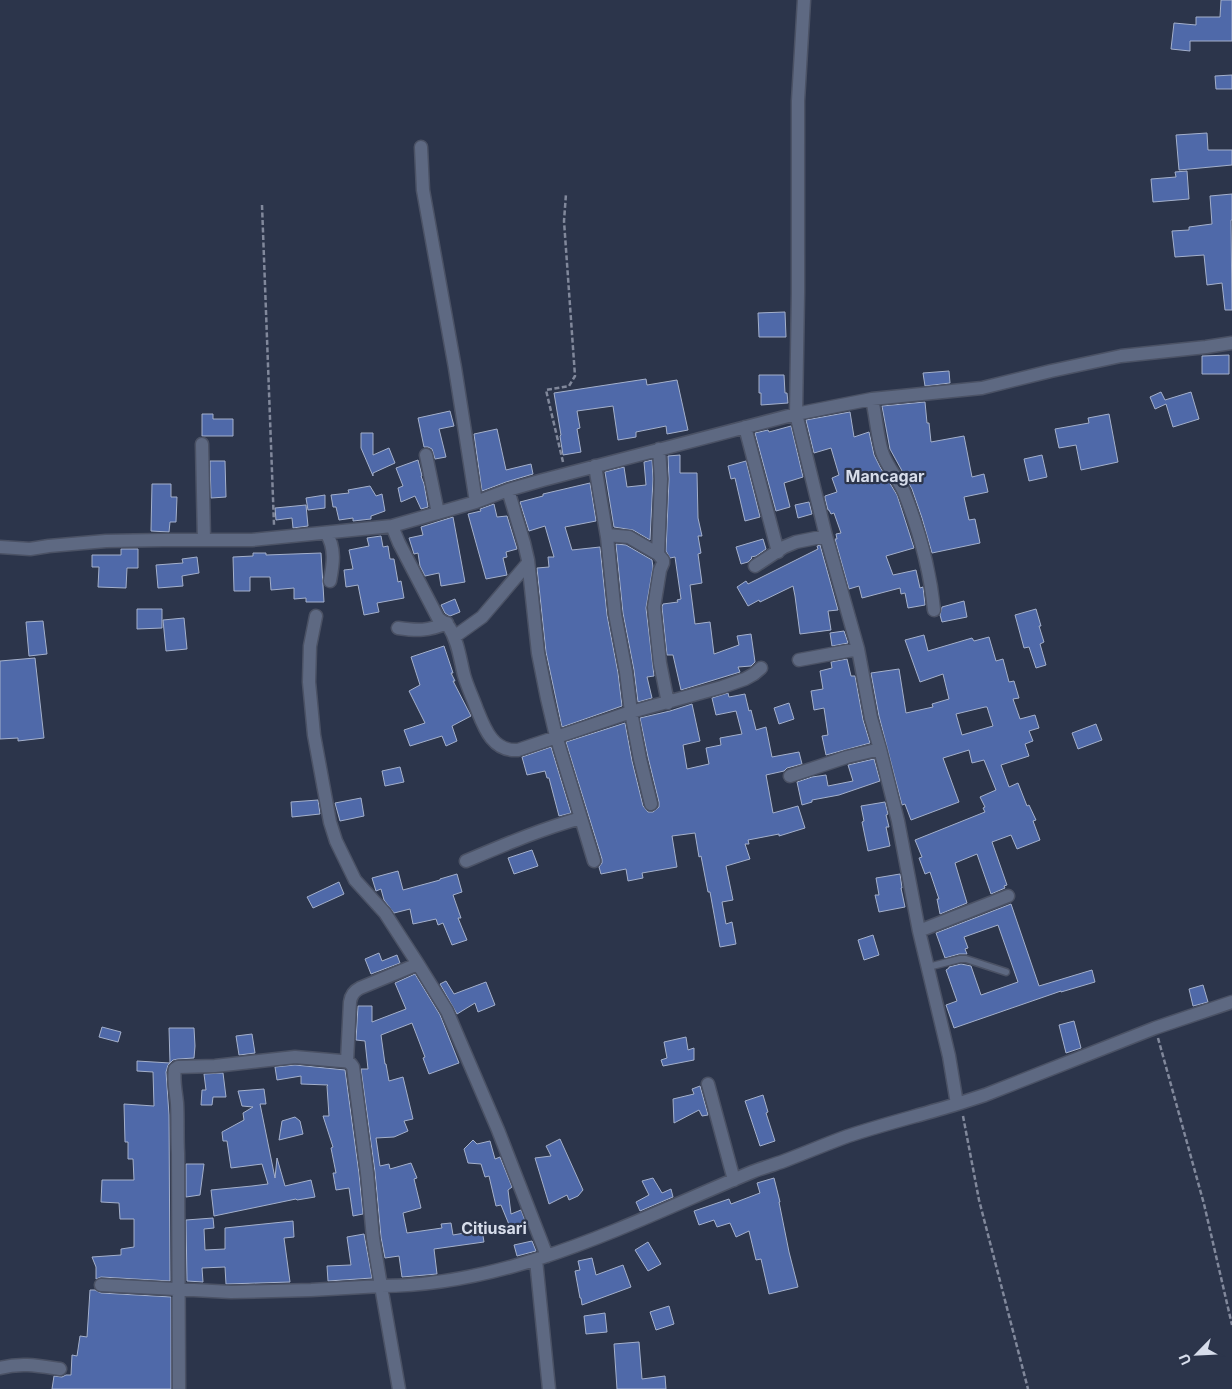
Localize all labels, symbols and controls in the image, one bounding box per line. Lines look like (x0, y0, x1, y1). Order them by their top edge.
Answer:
district label: Mancagar (846, 466, 925, 486)
district label: Citiusari (461, 1218, 527, 1238)
north arrow (1172, 1329, 1222, 1379)
text: U (1175, 1351, 1195, 1368)

